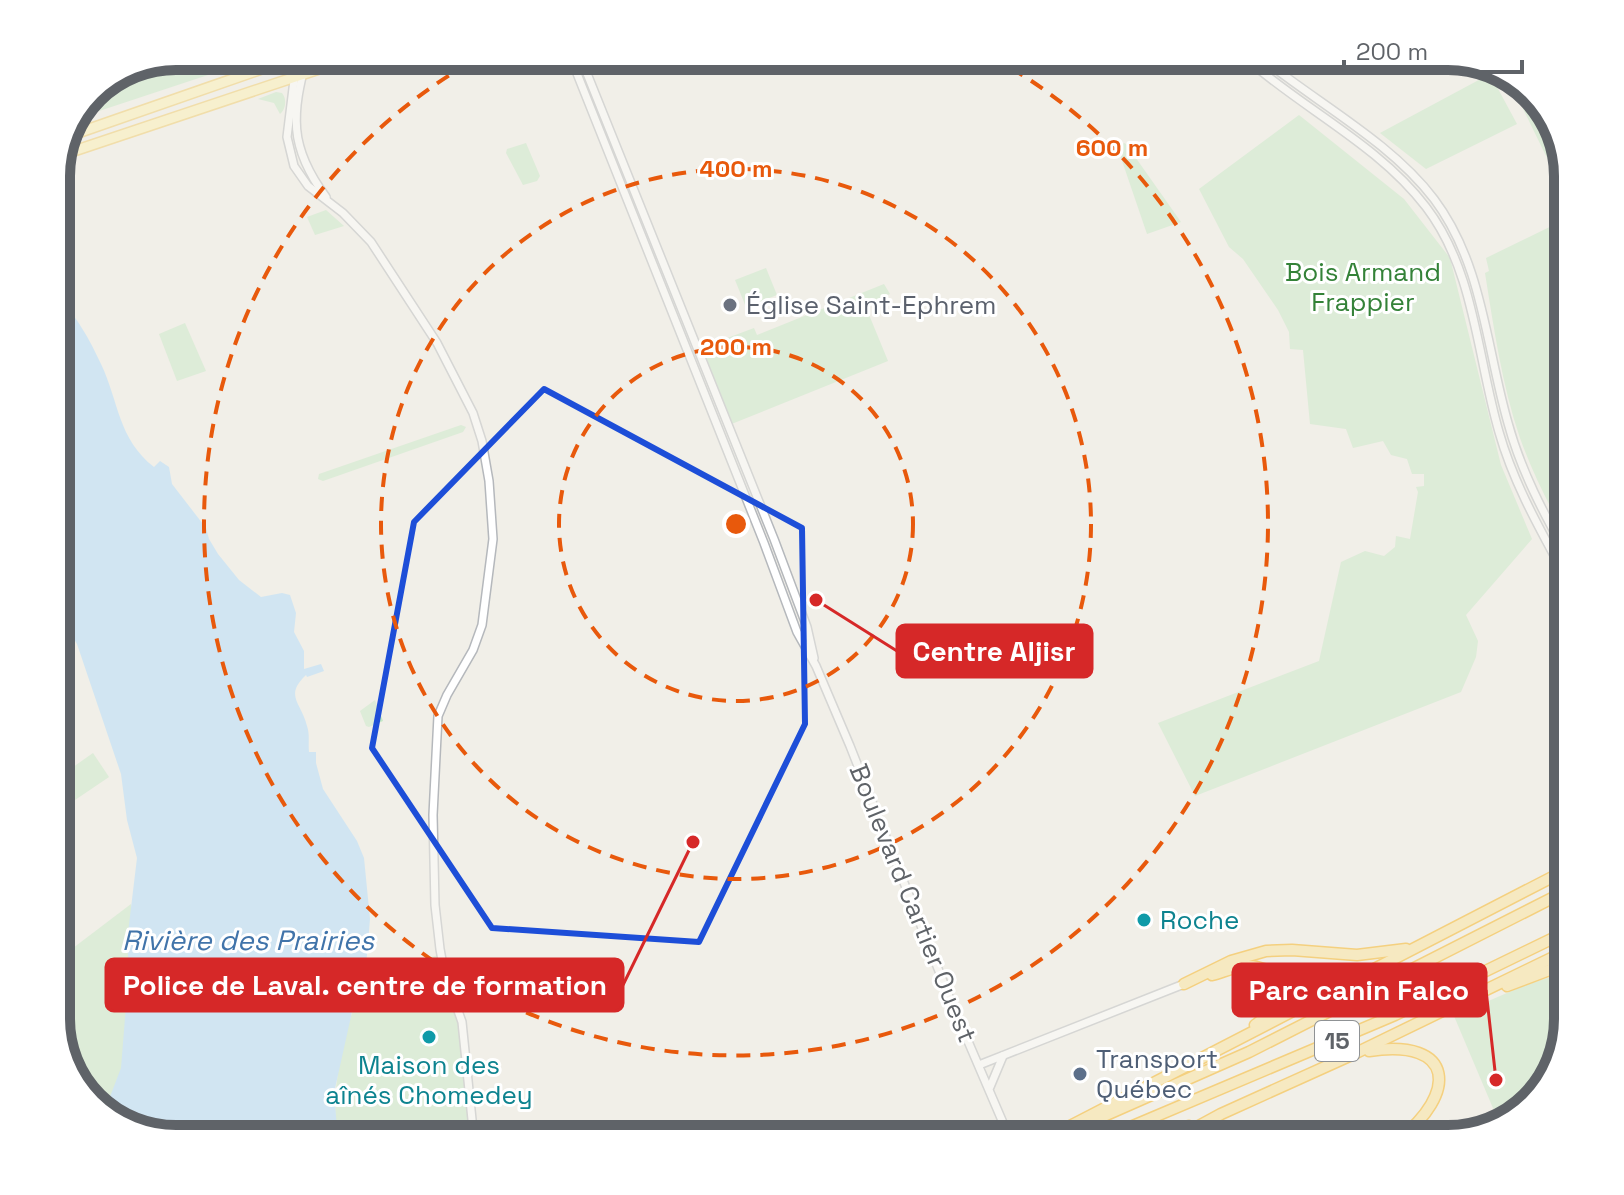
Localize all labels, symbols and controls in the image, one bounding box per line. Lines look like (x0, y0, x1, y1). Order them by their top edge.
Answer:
scale bar (1344, 24, 1522, 74)
text: 200 m (1356, 36, 1428, 67)
text: 600 m (1076, 132, 1148, 163)
text: 400 m (700, 153, 772, 184)
park label: Bois Armand Frappier (1285, 255, 1441, 319)
place label: Église Saint-Ephrem (746, 288, 996, 322)
marker: Église Saint-Ephrem (721, 296, 739, 314)
text: 200 m (700, 331, 772, 362)
centre of rings (722, 510, 750, 538)
callout: Centre Aljisr (897, 625, 1092, 677)
text: Centre Aljisr (912, 633, 1076, 669)
street label: Boulevard Cartier Ouest (842, 759, 984, 1047)
place label: Roche (1160, 903, 1239, 937)
marker: Roche (1135, 911, 1153, 929)
water label: Rivière des Prairies (122, 922, 375, 958)
callout: Police de Laval. centre de formation (106, 959, 623, 1011)
callout: Parc canin Falco (1233, 964, 1486, 1016)
text: Police de Laval. centre de formation (123, 967, 607, 1003)
text: Parc canin Falco (1249, 972, 1469, 1008)
road number: 15 (1315, 1021, 1359, 1061)
marker: Maison des aînés Chomedey (420, 1028, 438, 1046)
place label: Transport Québec (1096, 1042, 1218, 1106)
place label: Maison des aînés Chomedey (325, 1048, 533, 1112)
marker: Transport Québec (1071, 1065, 1089, 1083)

